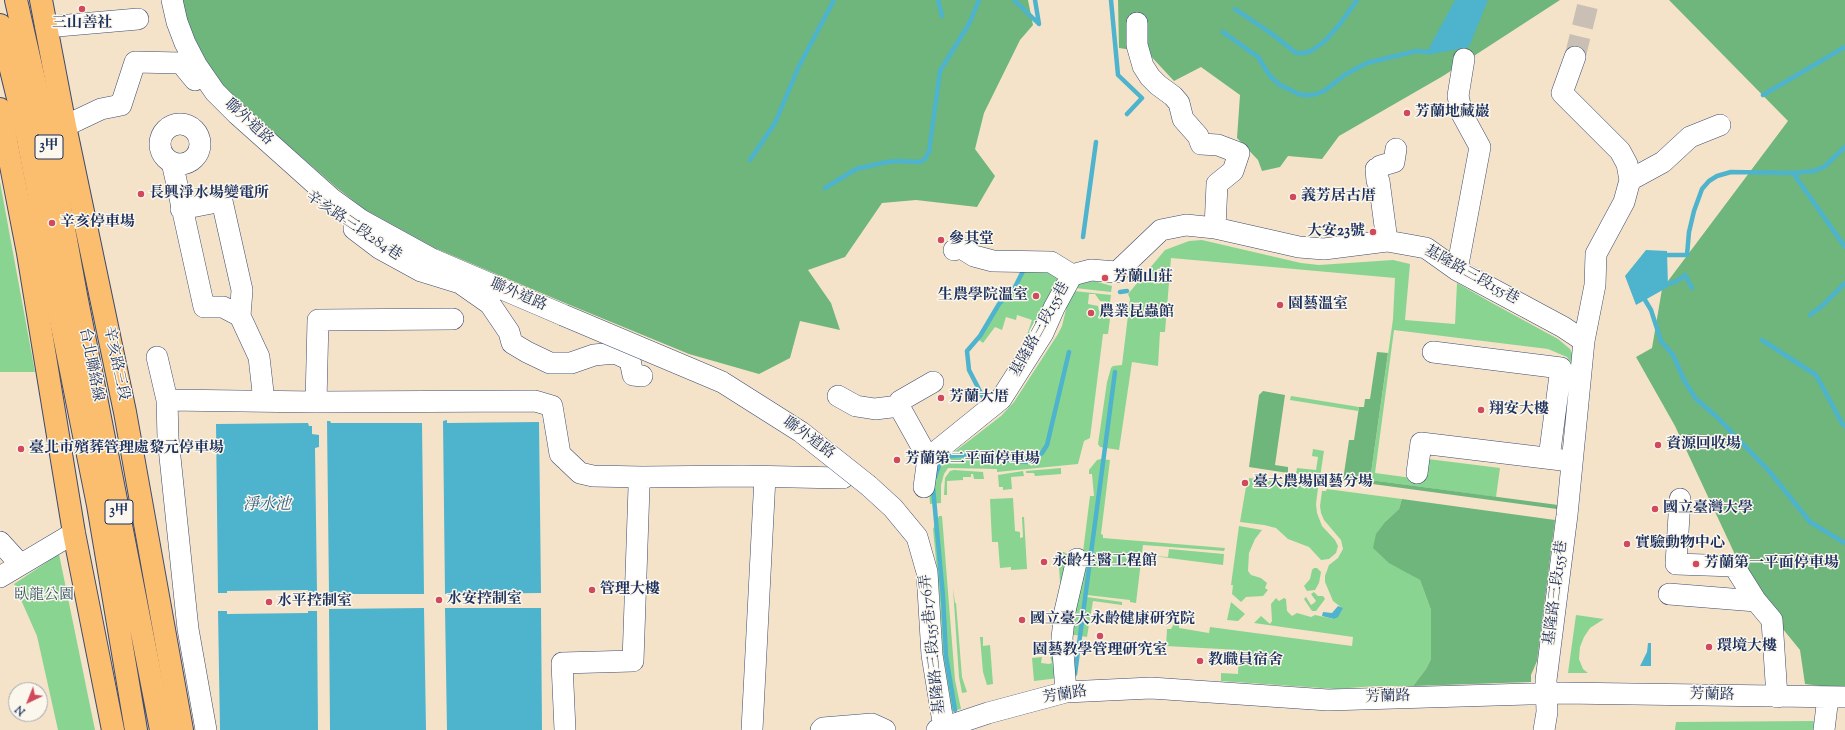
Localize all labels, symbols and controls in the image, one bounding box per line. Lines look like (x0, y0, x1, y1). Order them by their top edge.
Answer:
marker: 三山善社 (77, 4, 87, 14)
place label: 三山善社 (52, 15, 112, 33)
street label: 聯外道路 (220, 96, 276, 150)
place label: 芳蘭地藏巖 (1415, 104, 1490, 122)
marker: 芳蘭地藏巖 (1402, 108, 1412, 118)
road number: 3甲 (35, 135, 63, 159)
place label: 長興淨水場變電所 (149, 185, 269, 203)
street label: 辛亥路三段284巷 (302, 188, 404, 266)
place label: 義芳居古厝 (1301, 188, 1376, 206)
marker: 長興淨水場變電所 (136, 189, 146, 199)
marker: 義芳居古厝 (1288, 192, 1298, 202)
place label: 辛亥停車場 (60, 214, 135, 232)
marker: 辛亥停車場 (47, 218, 57, 228)
place label: 大安23號 (1307, 223, 1365, 241)
marker: 大安23號 (1368, 227, 1378, 237)
place label: 參其堂 (949, 231, 994, 249)
marker: 參其堂 (936, 235, 946, 245)
street label: 基隆路三段155巷 (1421, 243, 1521, 309)
place label: 芳蘭山莊 (1113, 269, 1173, 287)
marker: 芳蘭山莊 (1100, 273, 1110, 283)
street label: 聯外道路 (487, 276, 549, 316)
street label: 基隆路三段155巷 (1008, 280, 1074, 380)
place label: 生農學院溫室 (938, 287, 1028, 305)
marker: 生農學院溫室 (1031, 291, 1041, 301)
place label: 園藝溫室 (1288, 296, 1348, 314)
marker: 園藝溫室 (1275, 300, 1285, 310)
place label: 農業昆蟲館 (1099, 304, 1174, 322)
marker: 農業昆蟲館 (1086, 308, 1096, 318)
street label: 辛亥路三段 (98, 325, 132, 403)
street label: 台北聯絡線 (74, 326, 106, 404)
place label: 芳蘭大厝 (949, 389, 1009, 407)
marker: 芳蘭大厝 (936, 393, 946, 403)
place label: 翔安大樓 (1489, 401, 1549, 419)
marker: 翔安大樓 (1476, 405, 1486, 415)
street label: 聯外道路 (778, 414, 838, 464)
place label: 資源回收場 (1666, 436, 1741, 454)
place label: 臺北市殯葬管理處黎元停車場 (29, 440, 224, 458)
marker: 資源回收場 (1653, 440, 1663, 450)
marker: 臺北市殯葬管理處黎元停車場 (16, 444, 26, 454)
place label: 芳蘭第二平面停車場 (905, 451, 1040, 469)
marker: 芳蘭第二平面停車場 (892, 455, 902, 465)
place label: 臺大農場園藝分場 (1253, 474, 1373, 492)
marker: 臺大農場園藝分場 (1240, 478, 1250, 488)
water label: 淨水池 (243, 496, 291, 516)
road number: 3甲 (105, 500, 133, 524)
place label: 國立臺灣大學 (1663, 500, 1753, 518)
marker: 國立臺灣大學 (1650, 504, 1660, 514)
place label: 實驗動物中心 (1635, 535, 1725, 553)
marker: 實驗動物中心 (1622, 539, 1632, 549)
street label: 基隆路三段155巷 (1542, 540, 1572, 646)
place label: 永齡生醫工程館 (1052, 553, 1157, 571)
place label: 芳蘭第一平面停車場 (1704, 555, 1839, 573)
marker: 永齡生醫工程館 (1039, 557, 1049, 567)
marker: 芳蘭第一平面停車場 (1691, 559, 1701, 569)
street label: 基隆路三段155巷176弄 (918, 573, 950, 715)
place label: 管理大樓 (600, 581, 660, 599)
marker: 管理大樓 (587, 585, 597, 595)
park label: 臥龍公園 (14, 587, 74, 605)
place label: 水安控制室 (447, 591, 522, 609)
place label: 水平控制室 (277, 593, 352, 611)
marker: 水安控制室 (434, 595, 444, 605)
marker: 水平控制室 (264, 597, 274, 607)
place label: 國立臺大永齡健康研究院 (1030, 611, 1195, 629)
marker: 國立臺大永齡健康研究院 (1017, 615, 1027, 625)
marker: 園藝教學管理研究室 (1095, 631, 1105, 641)
place label: 環境大樓 (1717, 638, 1777, 656)
place label: 園藝教學管理研究室 (1033, 642, 1167, 660)
marker: 環境大樓 (1704, 642, 1714, 652)
place label: 教職員宿舍 (1208, 652, 1283, 670)
marker: 教職員宿舍 (1195, 656, 1205, 666)
north arrow (8, 682, 48, 722)
street label: 芳蘭路 (1041, 684, 1089, 708)
street label: 芳蘭路 (1689, 687, 1735, 705)
street label: 芳蘭路 (1365, 688, 1411, 708)
text: N (12, 701, 29, 719)

